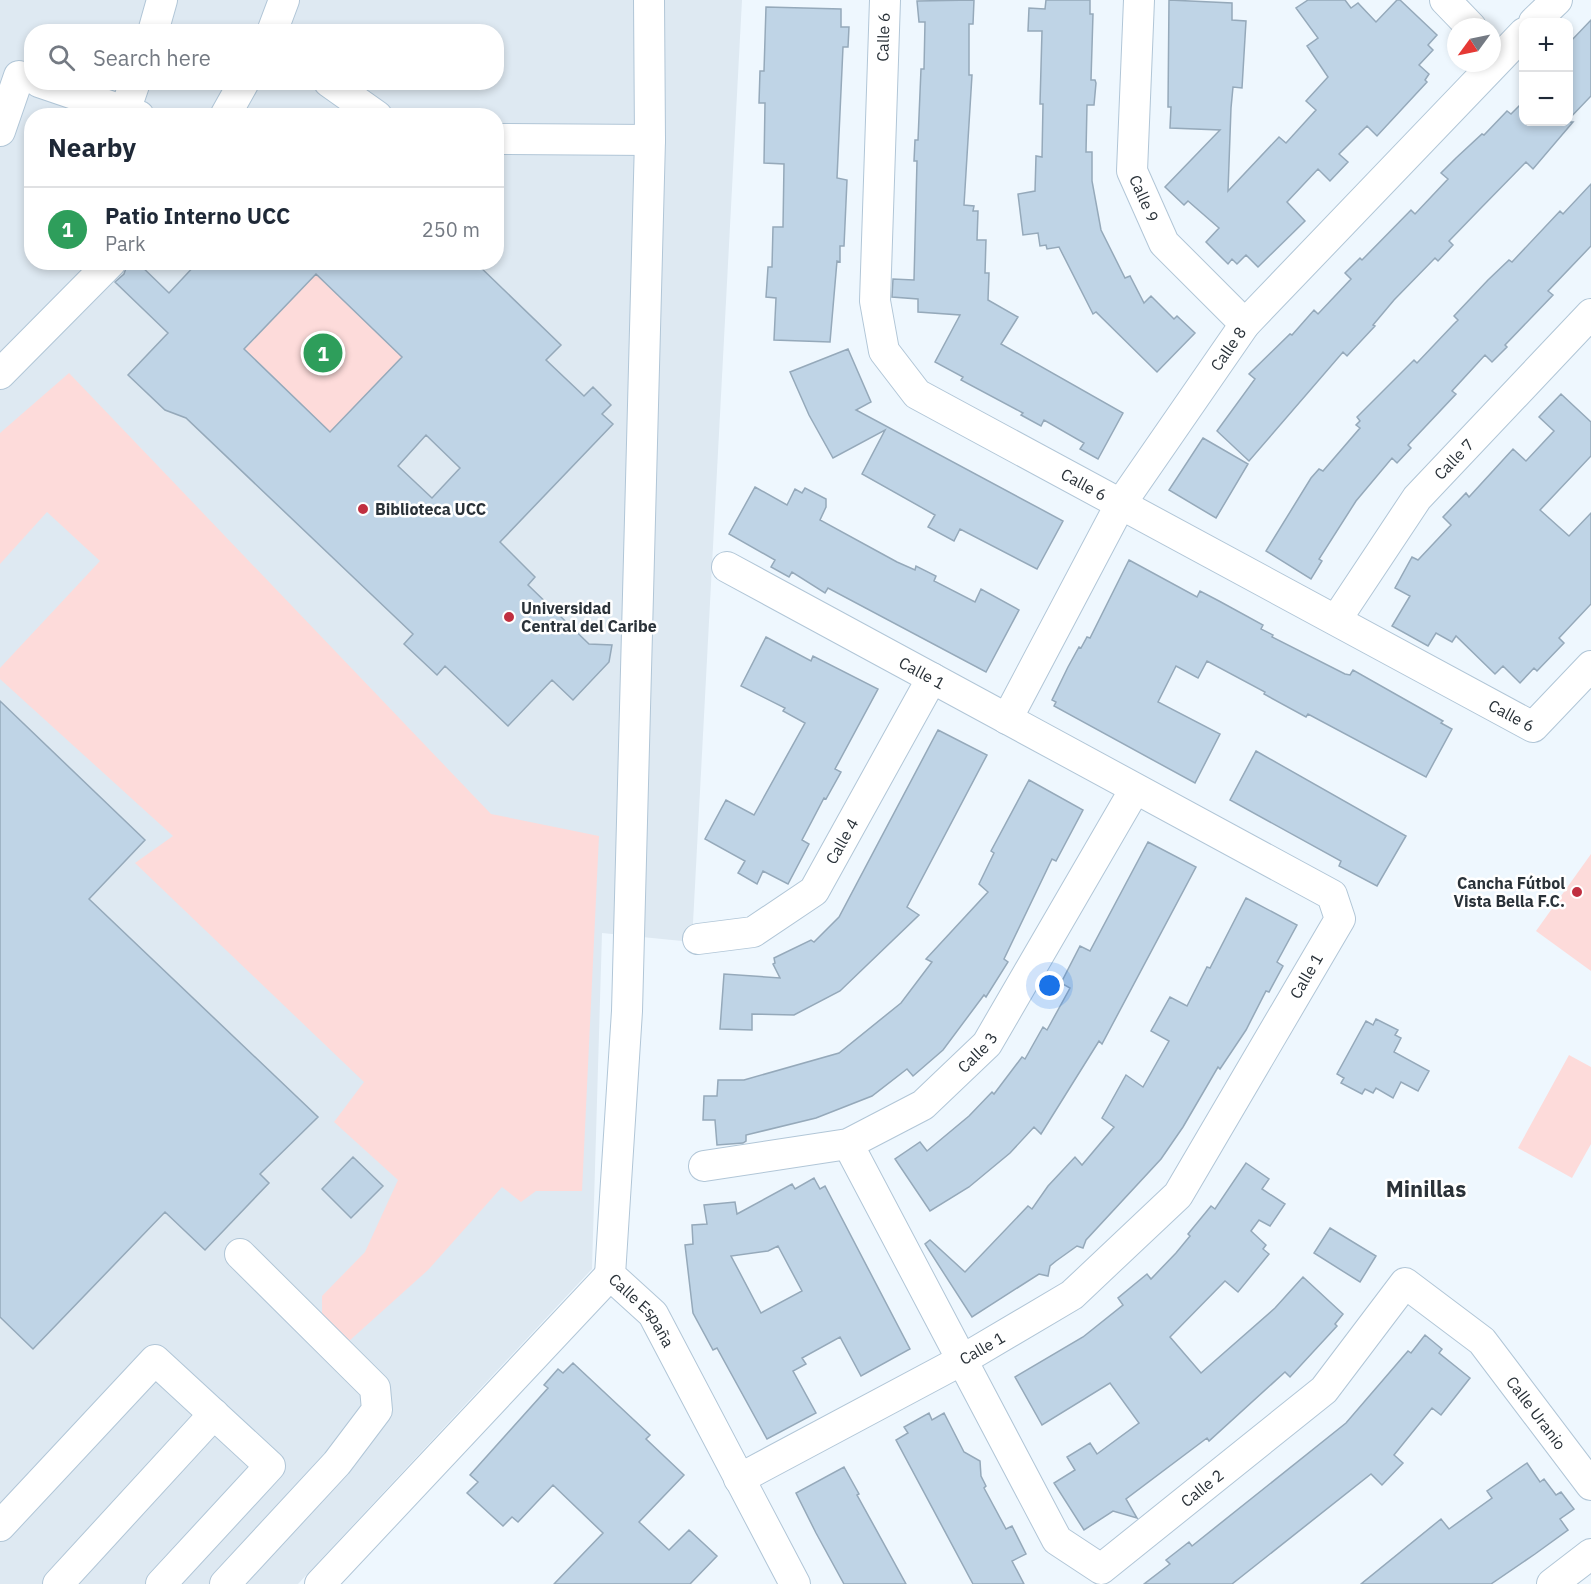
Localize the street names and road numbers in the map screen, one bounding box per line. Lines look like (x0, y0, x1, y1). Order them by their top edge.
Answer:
street label: Calle 6 (872, 12, 894, 62)
street label: Calle 9 (1125, 172, 1163, 225)
street label: Calle 8 (1206, 323, 1250, 375)
street label: Calle 7 (1430, 434, 1478, 484)
street label: Calle 6 (1058, 464, 1110, 505)
street label: Calle 1 (896, 652, 949, 693)
street label: Calle 6 (1485, 695, 1538, 736)
street label: Calle 4 (821, 815, 862, 868)
street label: Calle 1 (1285, 950, 1327, 1002)
street label: Calle 3 (953, 1029, 1002, 1077)
street label: Calle España (605, 1269, 679, 1351)
street label: Calle 1 (956, 1327, 1008, 1369)
street label: Calle Uranio (1502, 1372, 1571, 1453)
street label: Calle 2 (1177, 1465, 1228, 1511)

